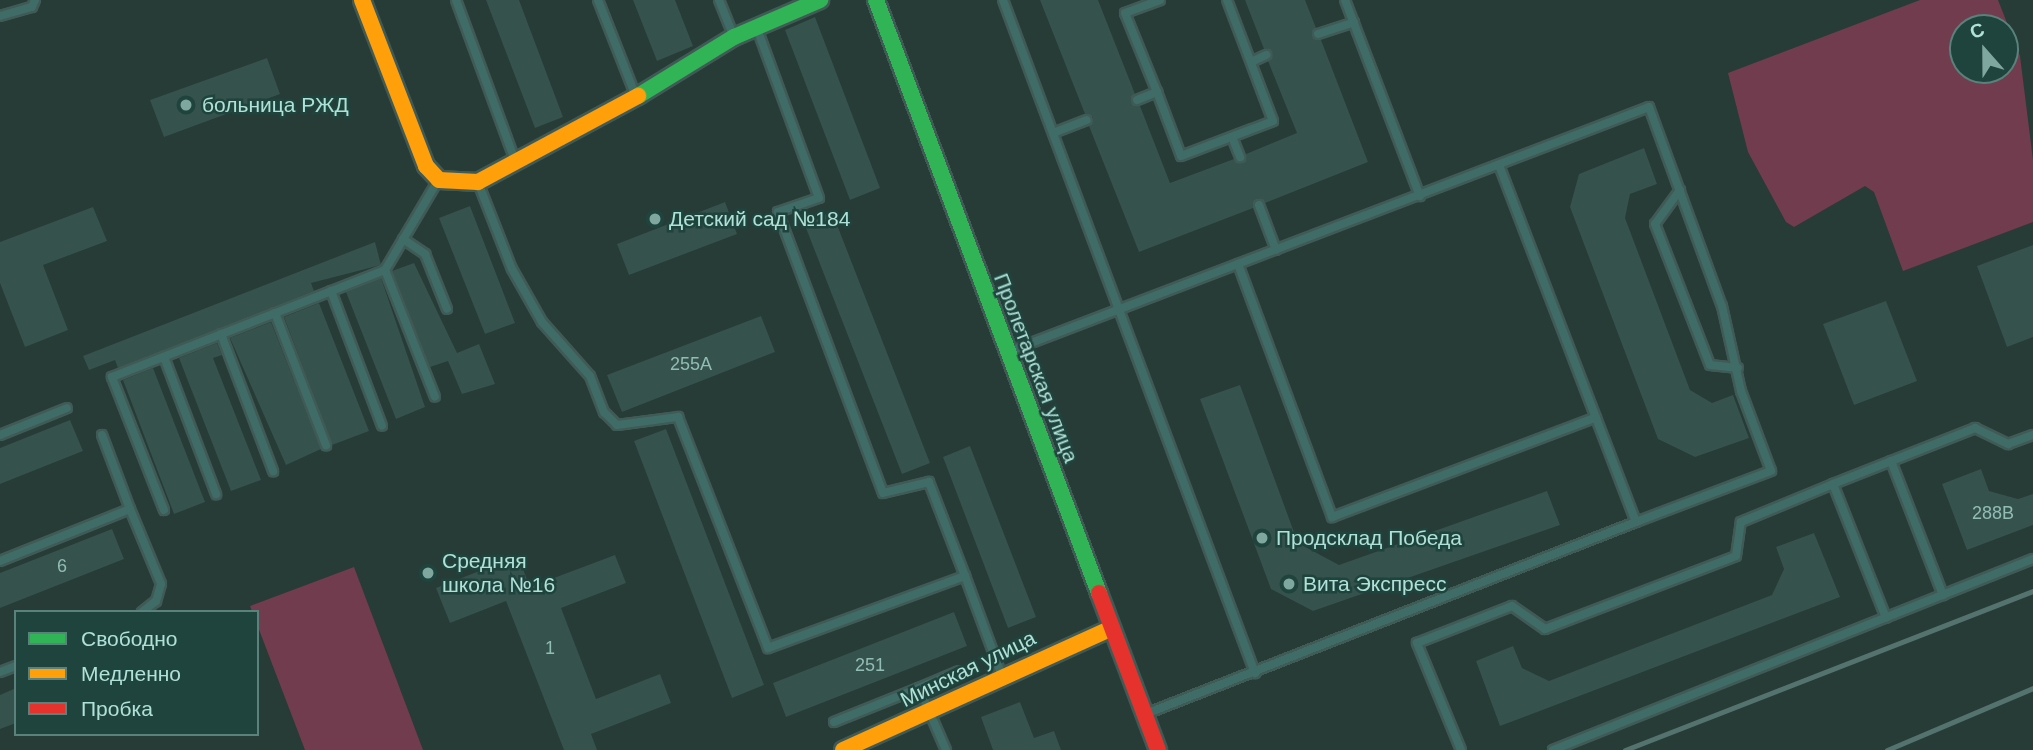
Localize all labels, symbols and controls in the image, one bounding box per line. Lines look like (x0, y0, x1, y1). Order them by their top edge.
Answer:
north arrow (1949, 14, 2019, 84)
text: С (1967, 19, 1987, 43)
place label: больница РЖД (202, 92, 349, 118)
marker: больница РЖД (176, 95, 196, 115)
place label: Детский сад №184 (669, 206, 850, 232)
marker: Детский сад №184 (647, 211, 663, 227)
street label: Пролетарская улица (988, 270, 1084, 466)
house number: 255А (670, 353, 712, 375)
house number: 288В (1972, 502, 2014, 524)
place label: Продсклад Победа (1276, 525, 1462, 551)
marker: Продсклад Победа (1254, 530, 1270, 546)
place label: Средняя школа №16 (442, 548, 555, 598)
house number: 6 (57, 555, 67, 577)
marker: Средняя школа №16 (420, 565, 436, 581)
place label: Вита Экспресс (1303, 571, 1446, 597)
marker: Вита Экспресс (1281, 576, 1297, 592)
legend (14, 610, 259, 736)
street label: Минская улица (896, 625, 1040, 713)
text: Свободно (81, 627, 178, 650)
house number: 1 (545, 637, 555, 659)
house number: 251 (855, 654, 885, 676)
text: Медленно (81, 662, 181, 685)
text: Пробка (81, 697, 153, 720)

